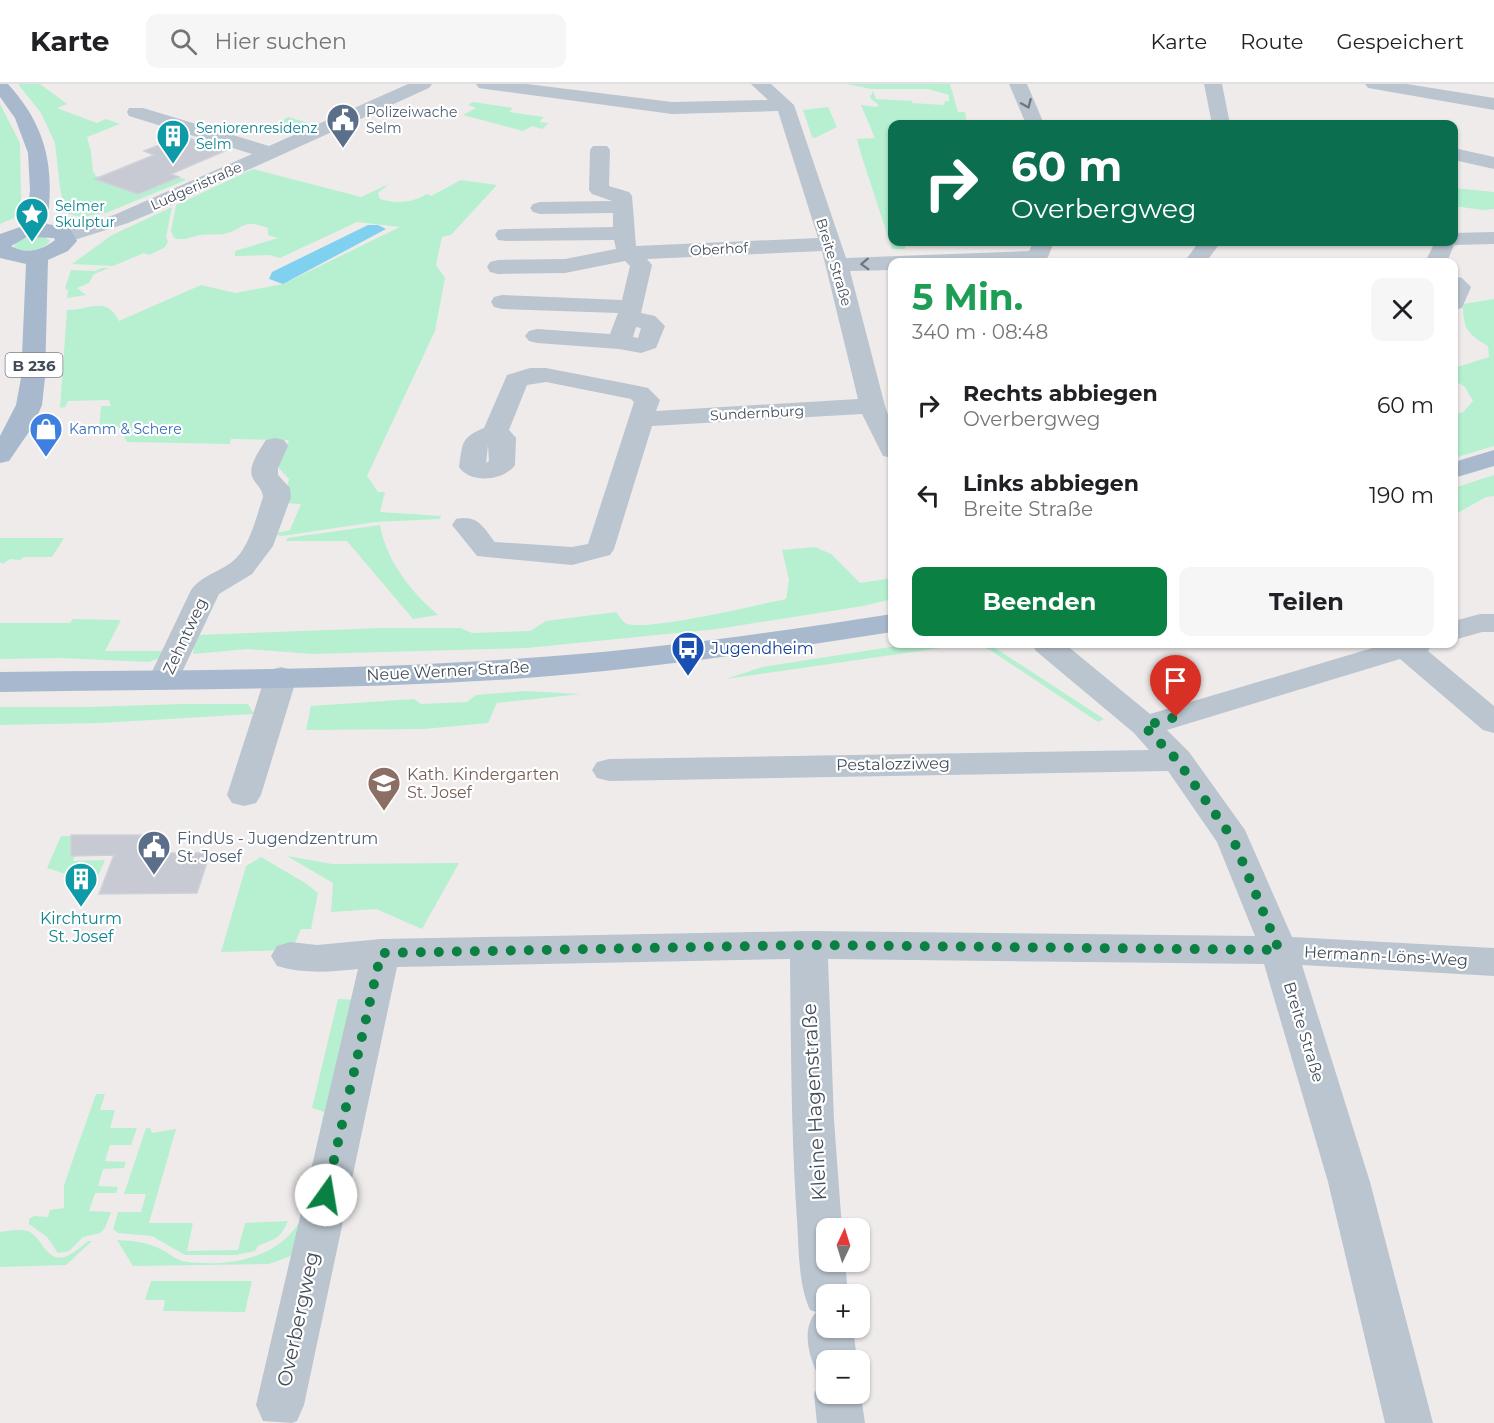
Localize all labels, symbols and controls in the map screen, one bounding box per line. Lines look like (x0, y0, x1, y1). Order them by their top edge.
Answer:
search box (146, 14, 566, 68)
text: Karte (30, 24, 110, 58)
icon: search (167, 25, 200, 58)
text: Hier suchen (215, 28, 347, 55)
text: Karte (1151, 29, 1207, 54)
text: Route (1240, 29, 1303, 54)
text: Gespeichert (1336, 29, 1464, 54)
one-way arrow (1020, 98, 1032, 109)
public building icon: Polizeiwache Selm (325, 102, 361, 149)
place label: Polizeiwache Selm (366, 103, 457, 137)
building icon: Seniorenresidenz Selm (155, 118, 191, 165)
place label: Seniorenresidenz Selm (196, 119, 318, 153)
text: 60 m (1011, 140, 1122, 192)
icon: right (912, 144, 990, 222)
street label: Ludgeristraße (148, 158, 244, 214)
text: Overbergweg (1011, 192, 1197, 225)
place icon: Selmer Skulptur (14, 196, 50, 243)
place label: Selmer Skulptur (55, 197, 116, 231)
street label: Breite Straße (812, 216, 856, 308)
street label: Oberhof (689, 238, 750, 260)
one-way arrow (860, 257, 869, 270)
text: 5 Min. (912, 275, 1023, 319)
button: close (1371, 278, 1434, 341)
text: 340 m · 08:48 (912, 320, 1048, 344)
road number: B 236 (6, 353, 63, 377)
text: Rechts abbiegen (963, 380, 1158, 407)
icon: right (912, 389, 945, 422)
text: 60 m (1377, 392, 1434, 419)
street label: Sundernburg (709, 402, 805, 424)
text: Overbergweg (963, 407, 1100, 431)
shop icon: Kamm & Schere (28, 411, 64, 458)
place label: Kamm & Schere (69, 420, 182, 438)
text: Links abbiegen (963, 470, 1139, 497)
icon: left (912, 479, 945, 512)
text: 190 m (1369, 482, 1434, 509)
text: Breite Straße (963, 497, 1093, 521)
button: Beenden (912, 567, 1167, 636)
button: Teilen (1179, 567, 1434, 636)
street label: Zehntweg (159, 595, 211, 677)
bus stop icon: Jugendheim (670, 630, 706, 677)
place label: Jugendheim (710, 639, 814, 658)
pin (1150, 655, 1201, 717)
street label: Neue Werner Straße (366, 657, 530, 685)
icon: arrive (1159, 664, 1192, 697)
street label: Pestalozziweg (836, 754, 950, 774)
school or university icon: Kath. Kindergarten St. Josef (366, 765, 402, 812)
place label: Kath. Kindergarten St. Josef (407, 765, 559, 802)
public building icon: FindUs - Jugendzentrum St. Josef (136, 829, 172, 876)
place label: FindUs - Jugendzentrum St. Josef (177, 829, 378, 866)
building icon: Kirchturm St. Josef (63, 861, 99, 908)
place label: Kirchturm St. Josef (40, 909, 122, 946)
street label: Hermann-Löns-Weg (1303, 942, 1469, 970)
street label: Breite Straße (1280, 979, 1328, 1085)
street label: Kleine Hagenstraße (797, 1003, 831, 1201)
position arrow (294, 1163, 358, 1227)
north arrow (816, 1218, 870, 1272)
map controls (816, 1218, 870, 1404)
street label: Overbergweg (272, 1249, 324, 1389)
button: + (816, 1284, 870, 1338)
button: − (816, 1350, 870, 1404)

